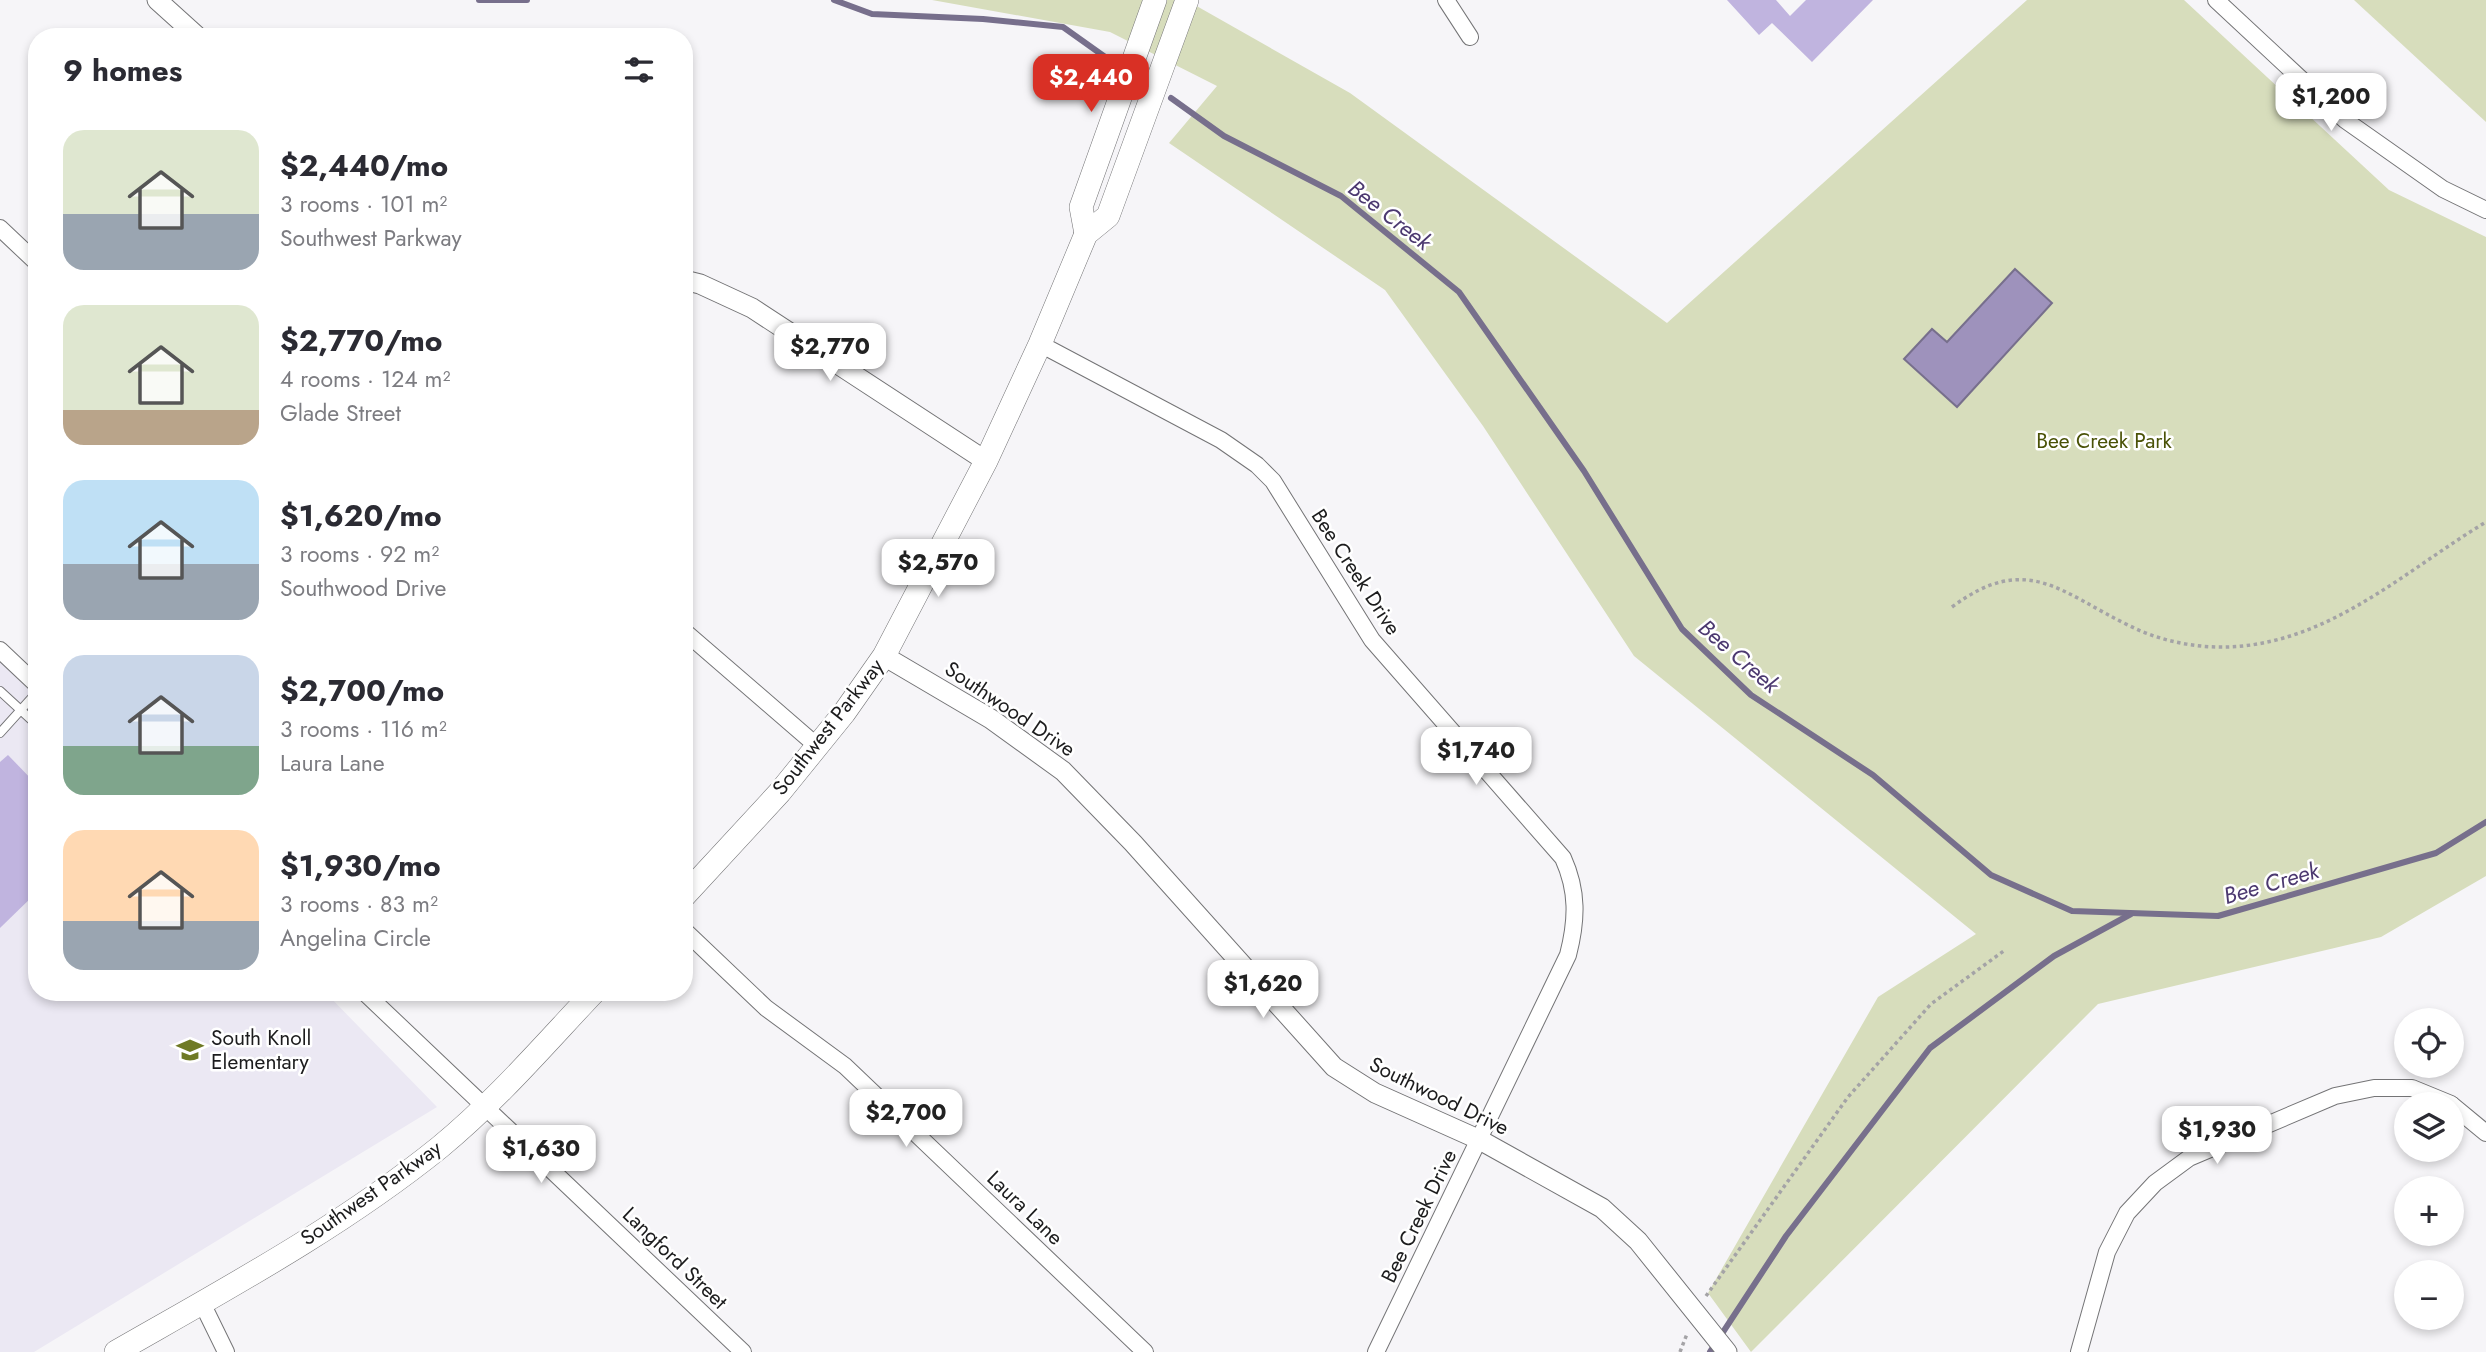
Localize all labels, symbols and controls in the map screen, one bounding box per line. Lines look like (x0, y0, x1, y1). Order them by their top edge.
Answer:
text: 9 homes (63, 49, 182, 92)
icon: filters (620, 51, 658, 89)
pin: $2,440 (1034, 54, 1148, 114)
text: $2,440 (1049, 60, 1133, 94)
pin: $1,200 (2274, 74, 2388, 133)
text: $1,200 (2291, 79, 2371, 113)
text: $2,440/mo (280, 144, 448, 187)
icon: home (119, 158, 203, 242)
water label: Bee Creek (1341, 171, 1440, 259)
text: 3 rooms · 101 m² (280, 187, 447, 221)
text: Southwest Parkway (280, 221, 462, 255)
text: $2,770/mo (280, 319, 443, 362)
pin: $2,770 (773, 324, 887, 383)
text: $2,770 (790, 329, 870, 363)
icon: home (119, 333, 203, 417)
text: 4 rooms · 124 m² (280, 362, 451, 396)
text: Glade Street (280, 396, 401, 430)
park label: Bee Creek Park (2036, 426, 2173, 456)
text: $1,620/mo (280, 494, 442, 537)
street label: Bee Creek Drive (1304, 503, 1408, 641)
icon: home (119, 508, 203, 592)
text: 3 rooms · 92 m² (280, 537, 439, 571)
pin: $2,570 (881, 540, 995, 599)
text: $2,570 (898, 545, 978, 579)
text: Southwood Drive (280, 571, 446, 605)
water label: Bee Creek (1691, 611, 1788, 702)
street label: Southwest Parkway (765, 652, 891, 802)
street label: Southwood Drive (939, 654, 1081, 764)
text: $2,700/mo (280, 669, 444, 712)
icon: home (119, 683, 203, 767)
text: 3 rooms · 116 m² (280, 712, 447, 746)
pin: $1,740 (1419, 728, 1533, 787)
text: $1,740 (1437, 733, 1515, 767)
text: Laura Lane (280, 746, 385, 780)
text: $1,930/mo (280, 844, 441, 887)
water label: Bee Creek (2219, 853, 2324, 913)
icon: home (119, 858, 203, 942)
text: 3 rooms · 83 m² (280, 887, 438, 921)
text: Angelina Circle (280, 921, 431, 955)
pin: $1,620 (1206, 960, 1320, 1020)
text: $1,620 (1223, 966, 1303, 1000)
map controls (2394, 1008, 2464, 1330)
button: locate (2394, 1008, 2464, 1078)
place label: South Knoll Elementary (211, 1023, 311, 1077)
school or university icon: South Knoll Elementary (175, 1035, 205, 1065)
street label: Southwood Drive (1364, 1049, 1514, 1143)
pin: $2,700 (849, 1090, 963, 1149)
button: layers (2394, 1092, 2464, 1162)
text: $2,700 (865, 1095, 947, 1129)
pin: $1,930 (2160, 1106, 2274, 1166)
text: $1,930 (2178, 1112, 2256, 1146)
pin: $1,630 (484, 1126, 598, 1185)
text: $1,630 (502, 1131, 580, 1165)
street label: Southwest Parkway (294, 1133, 448, 1253)
street label: Bee Creek Drive (1374, 1144, 1464, 1288)
street label: Laura Lane (980, 1164, 1070, 1252)
button: + (2394, 1176, 2464, 1246)
street label: Langford Street (616, 1200, 734, 1316)
button: − (2394, 1260, 2464, 1330)

